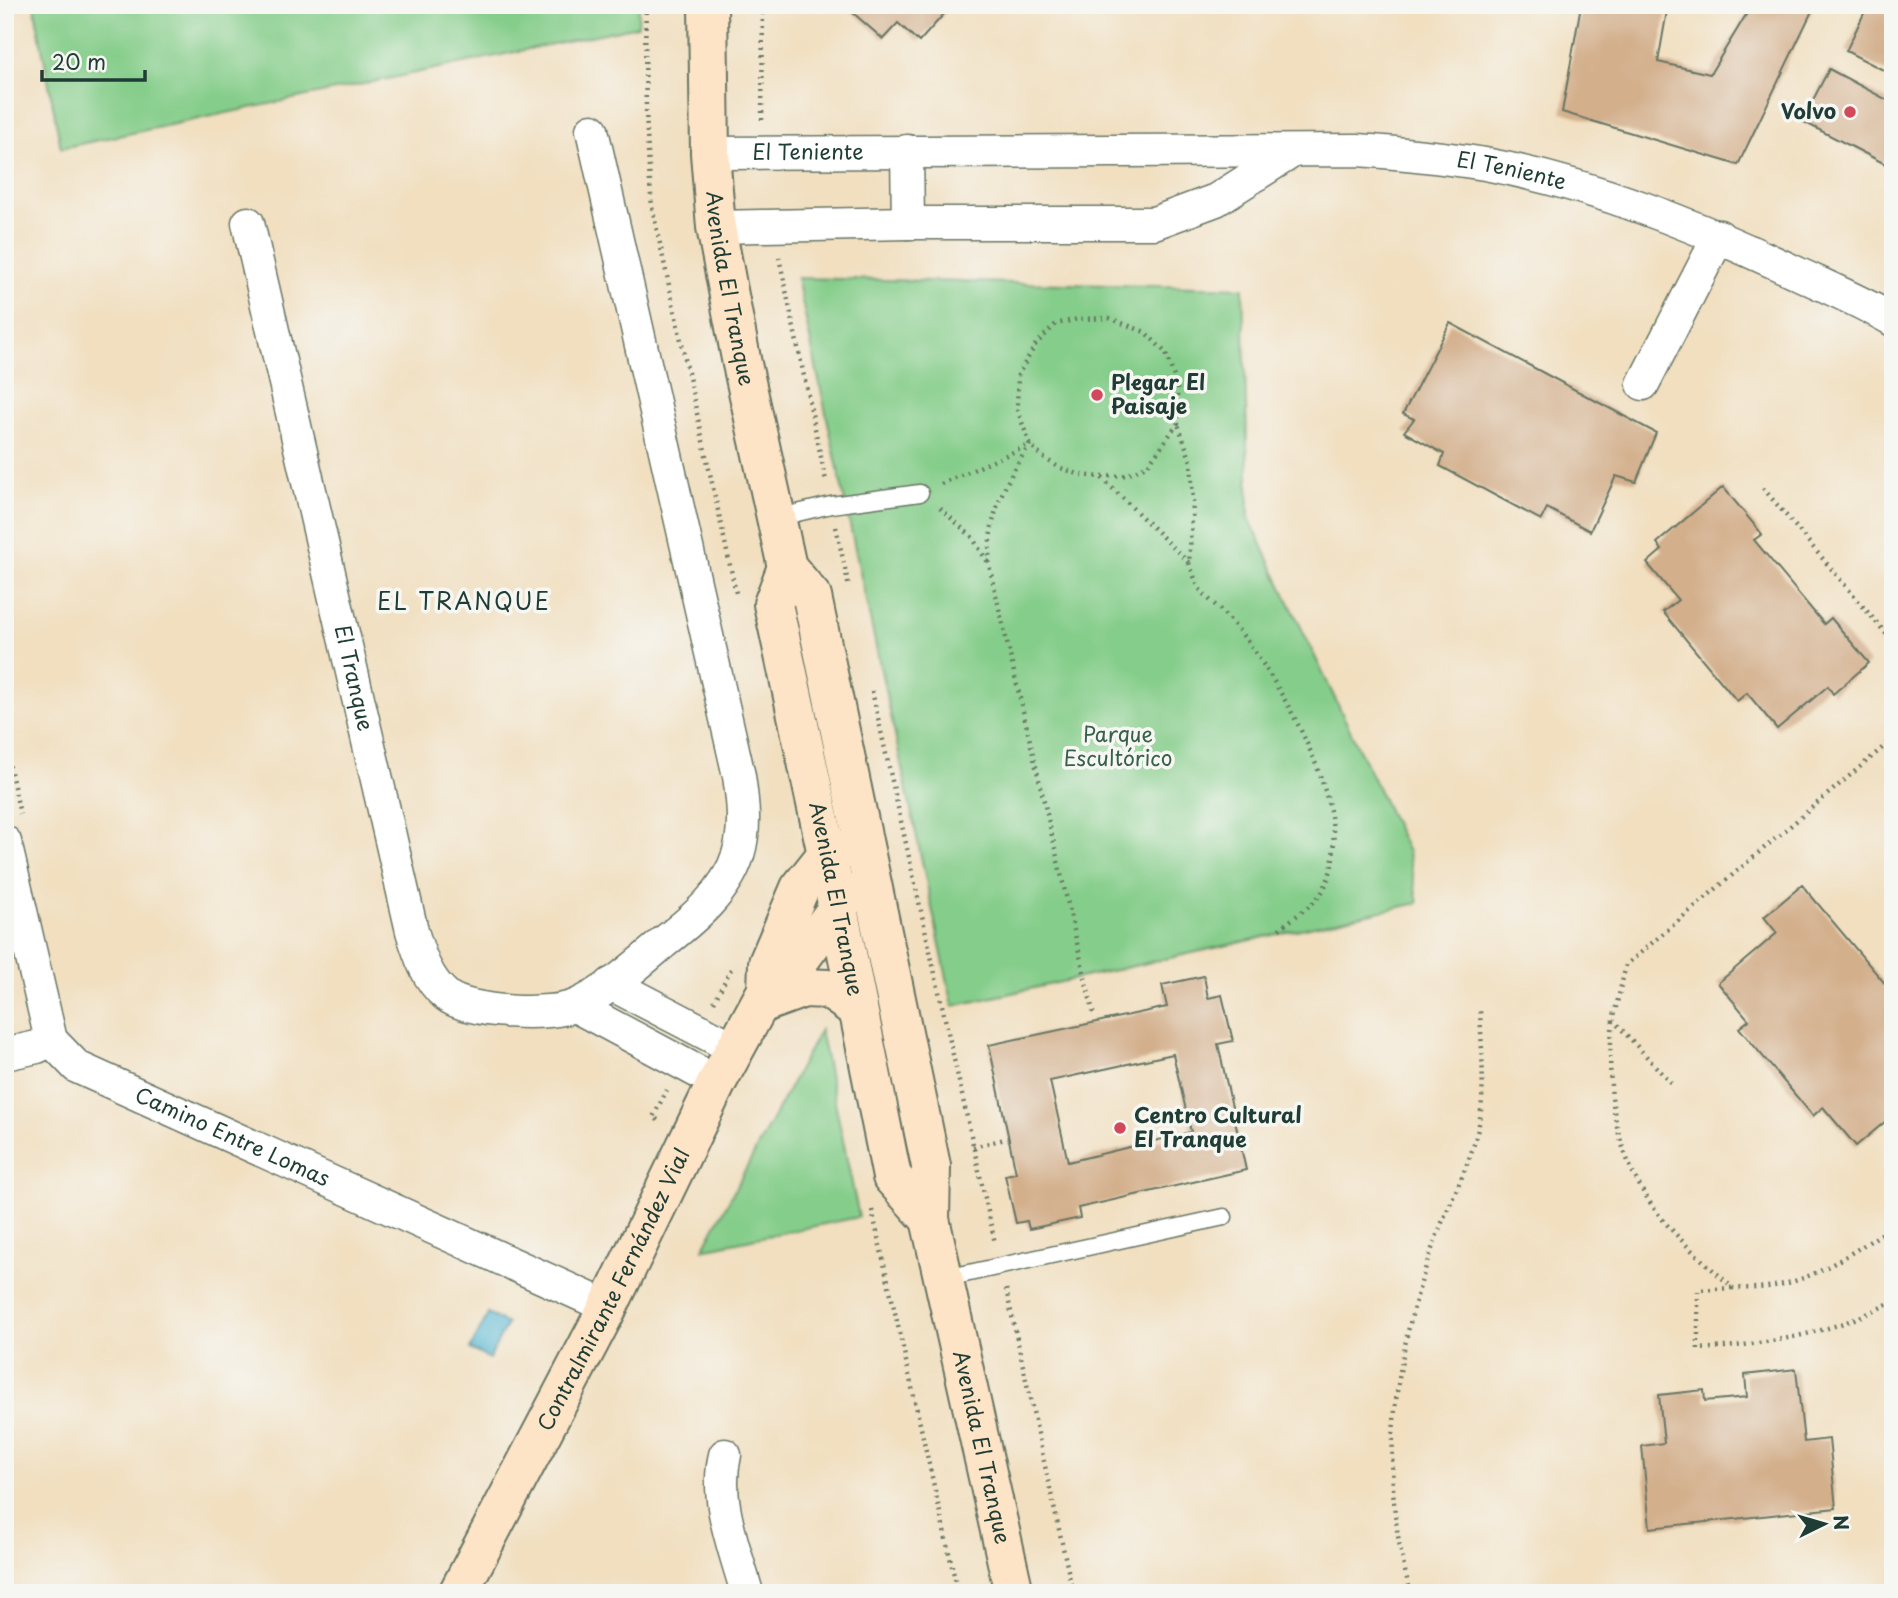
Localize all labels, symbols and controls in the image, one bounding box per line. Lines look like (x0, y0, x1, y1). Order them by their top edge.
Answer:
scale bar (42, 38, 145, 82)
text: 20 m (52, 45, 106, 77)
place label: Volvo (1781, 94, 1836, 126)
marker: Volvo (1842, 104, 1858, 120)
street label: El Teniente (752, 134, 864, 167)
street label: El Teniente (1455, 142, 1571, 196)
street label: Avenida El Tranque (699, 190, 764, 388)
place label: Plegar El Paisaje (1111, 365, 1205, 421)
marker: Plegar El Paisaje (1089, 387, 1105, 403)
district label: EL TRANQUE (377, 583, 551, 618)
street label: El Tranque (328, 621, 383, 734)
park label: Parque Escultórico (1064, 717, 1172, 773)
street label: Avenida El Tranque (802, 798, 873, 998)
street label: Camino Entre Lomas (130, 1077, 335, 1193)
place label: Centro Cultural El Tranque (1134, 1098, 1302, 1154)
marker: Centro Cultural El Tranque (1112, 1120, 1128, 1136)
street label: Contralmirante Fernández Vial (528, 1142, 697, 1436)
street label: Avenida El Tranque (946, 1347, 1020, 1547)
north arrow (1790, 1490, 1860, 1560)
text: N (1827, 1514, 1857, 1531)

